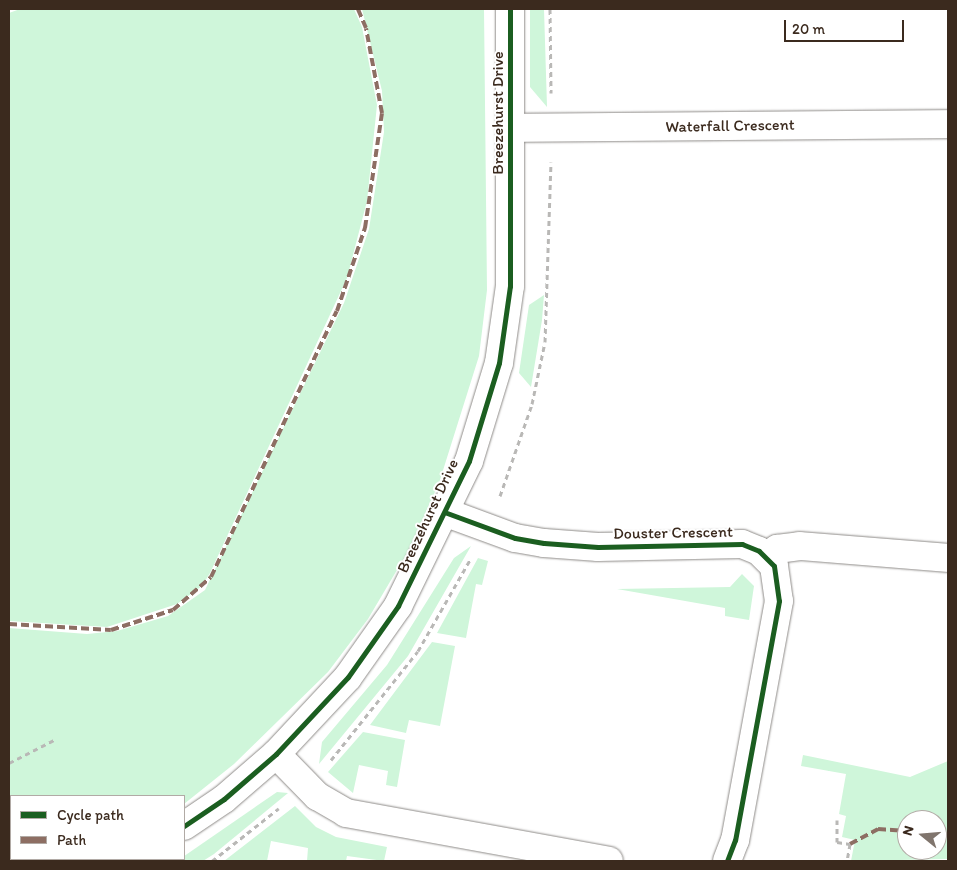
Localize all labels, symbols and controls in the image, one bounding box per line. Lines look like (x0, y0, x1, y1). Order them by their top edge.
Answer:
scale bar (787, 10, 907, 42)
text: 20 m (792, 20, 825, 38)
street label: Breezehurst Drive (488, 51, 508, 175)
street label: Waterfall Crescent (665, 115, 795, 137)
street label: Breezehurst Drive (393, 456, 463, 576)
street label: Douster Crescent (613, 522, 733, 544)
legend (10, 795, 185, 860)
text: Cycle path (57, 806, 124, 824)
north arrow (897, 810, 947, 860)
text: N (899, 824, 918, 838)
text: Path (57, 831, 86, 849)

